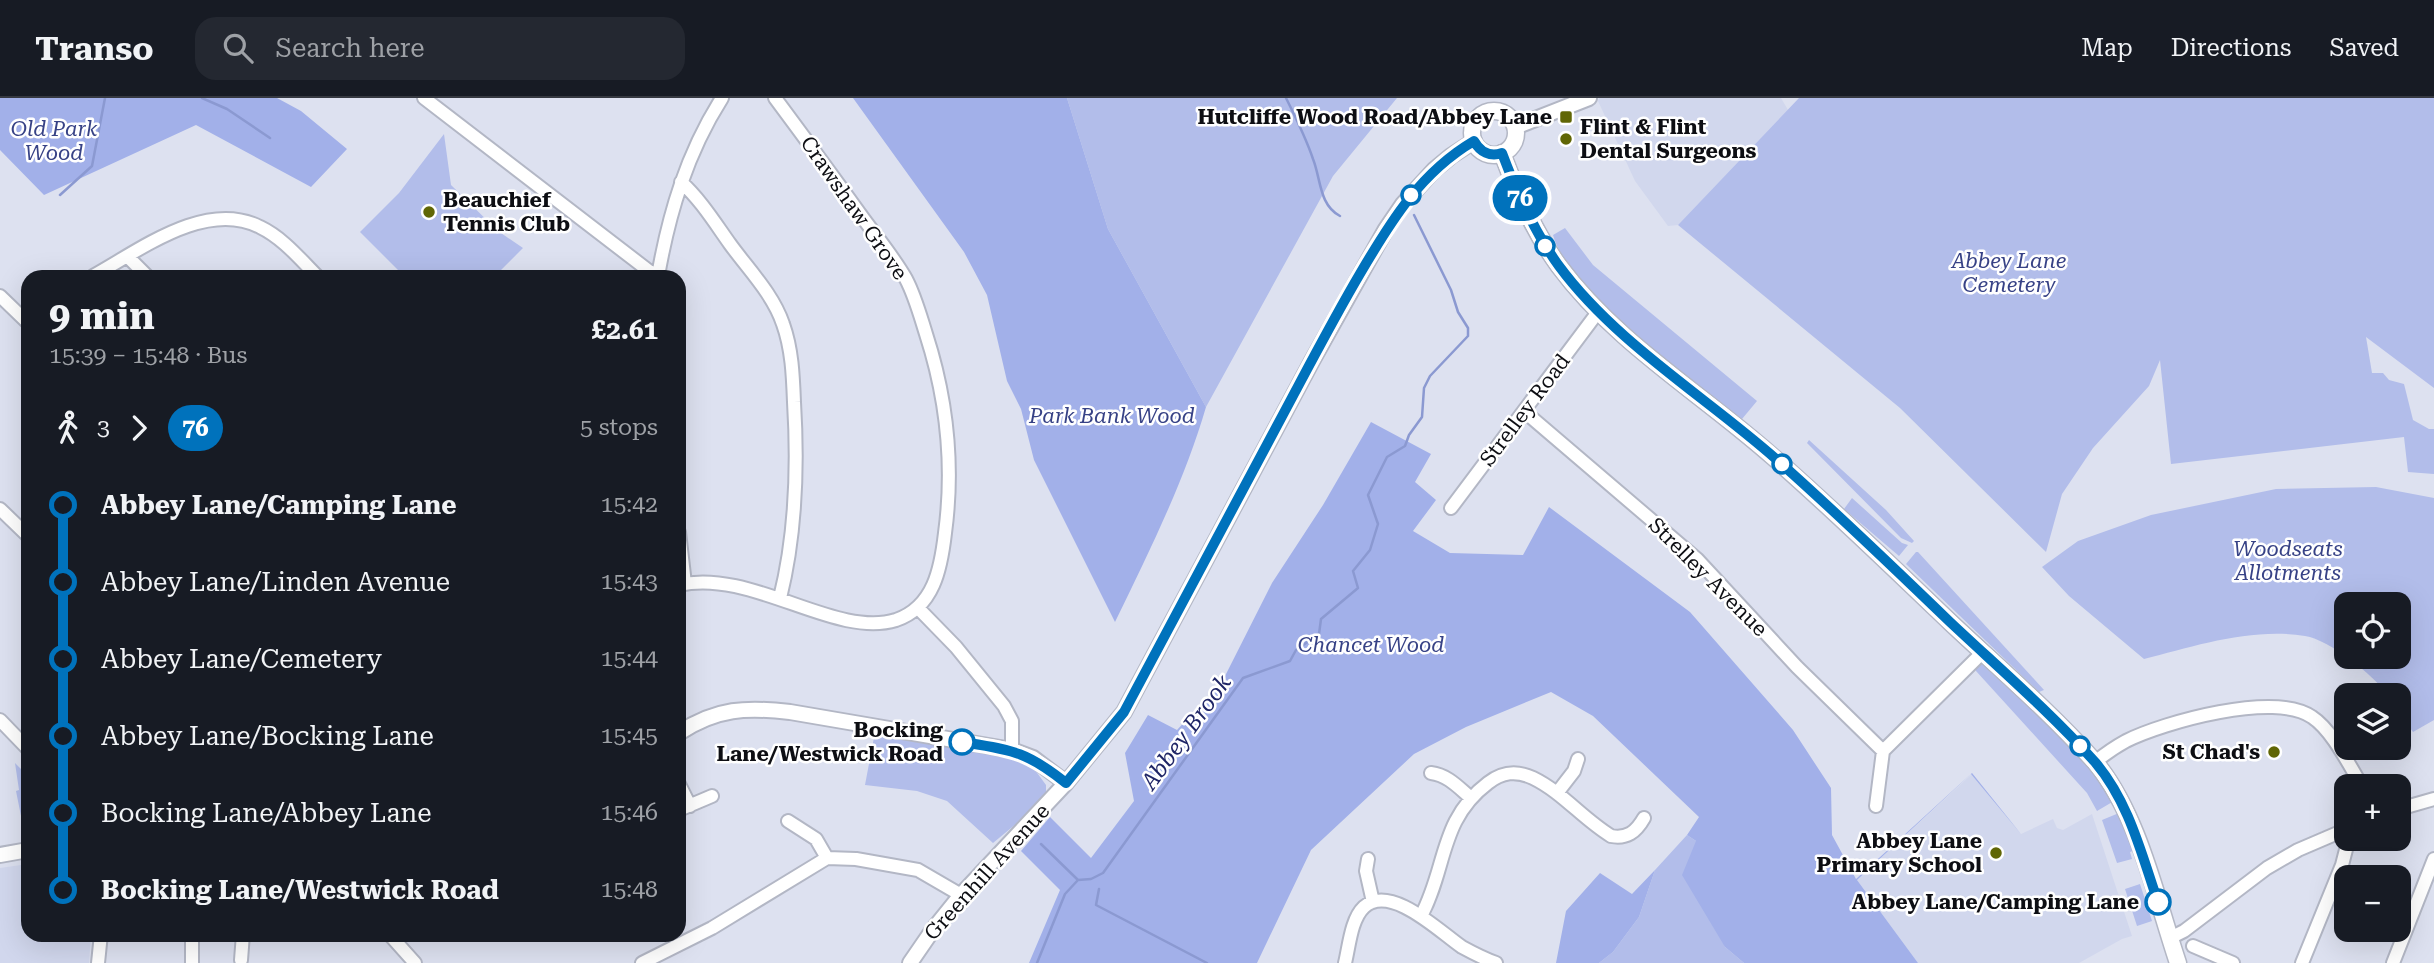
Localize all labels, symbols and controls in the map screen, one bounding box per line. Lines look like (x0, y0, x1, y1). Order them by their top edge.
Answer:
search box (195, 17, 685, 80)
text: Transo (35, 29, 153, 68)
icon: search (219, 29, 257, 67)
text: Search here (275, 33, 424, 63)
text: Map (2081, 34, 2133, 62)
text: Directions (2171, 34, 2291, 62)
text: Saved (2329, 34, 2399, 62)
place label: Hutcliffe Wood Road/Abbey Lane (1198, 105, 1552, 129)
marker: Hutcliffe Wood Road/Abbey Lane (1558, 109, 1574, 125)
place label: Flint & Flint Dental Surgeons (1580, 115, 1757, 163)
park label: Old Park Wood (11, 117, 98, 165)
marker: Flint & Flint Dental Surgeons (1558, 131, 1574, 147)
street label: Crawshaw Grove (796, 132, 912, 284)
line badge: 76 (1488, 175, 1552, 221)
text: 76 (1507, 184, 1533, 212)
unlabelled marker (1401, 185, 1421, 205)
place label: Beauchief Tennis Club (443, 188, 570, 236)
marker: Beauchief Tennis Club (421, 204, 437, 220)
unlabelled marker (1535, 236, 1555, 256)
park label: Abbey Lane Cemetery (1950, 249, 2066, 297)
text: 9 min (49, 294, 155, 338)
text: £2.61 (592, 315, 658, 345)
text: 15:39 – 15:48 · Bus (49, 342, 247, 369)
street label: Strelley Road (1475, 349, 1575, 471)
park label: Park Bank Wood (1028, 404, 1195, 428)
icon: walk (49, 409, 87, 447)
icon: forward (120, 409, 158, 447)
text: 3 (97, 414, 110, 441)
text: 76 (182, 414, 209, 442)
text: 5 stops (580, 414, 658, 441)
unlabelled marker (1772, 454, 1792, 474)
text: Abbey Lane/Camping Lane (101, 490, 457, 520)
text: 15:42 (601, 491, 658, 518)
street label: Strelley Avenue (1644, 513, 1772, 641)
park label: Woodseats Allotments (2233, 537, 2343, 585)
text: Abbey Lane/Linden Avenue (101, 567, 450, 597)
text: 15:43 (601, 568, 658, 595)
map controls (2334, 592, 2411, 942)
button: locate (2334, 592, 2411, 669)
park label: Chancet Wood (1298, 633, 1444, 657)
text: Abbey Lane/Cemetery (101, 644, 382, 674)
text: 15:44 (601, 645, 658, 672)
water label: Abbey Brook (1135, 669, 1237, 797)
button: layers (2334, 683, 2411, 760)
place label: Bocking Lane/Westwick Road (716, 718, 943, 766)
text: Abbey Lane/Bocking Lane (101, 721, 434, 751)
text: 15:45 (601, 722, 658, 749)
marker: Bocking Lane/Westwick Road (949, 729, 975, 755)
unlabelled marker (2070, 736, 2090, 756)
place label: St Chad's (2163, 740, 2260, 764)
marker: St Chad's (2266, 744, 2282, 760)
button: + (2334, 774, 2411, 851)
text: Bocking Lane/Abbey Lane (101, 798, 432, 828)
text: 15:46 (601, 799, 658, 826)
street label: Greenhill Avenue (919, 799, 1055, 945)
place label: Abbey Lane Primary School (1817, 829, 1982, 877)
marker: Abbey Lane Primary School (1988, 845, 2004, 861)
button: − (2334, 865, 2411, 942)
text: Bocking Lane/Westwick Road (101, 875, 499, 905)
text: 15:48 (601, 876, 658, 903)
marker: Abbey Lane/Camping Lane (2145, 889, 2171, 915)
place label: Abbey Lane/Camping Lane (1852, 890, 2139, 914)

